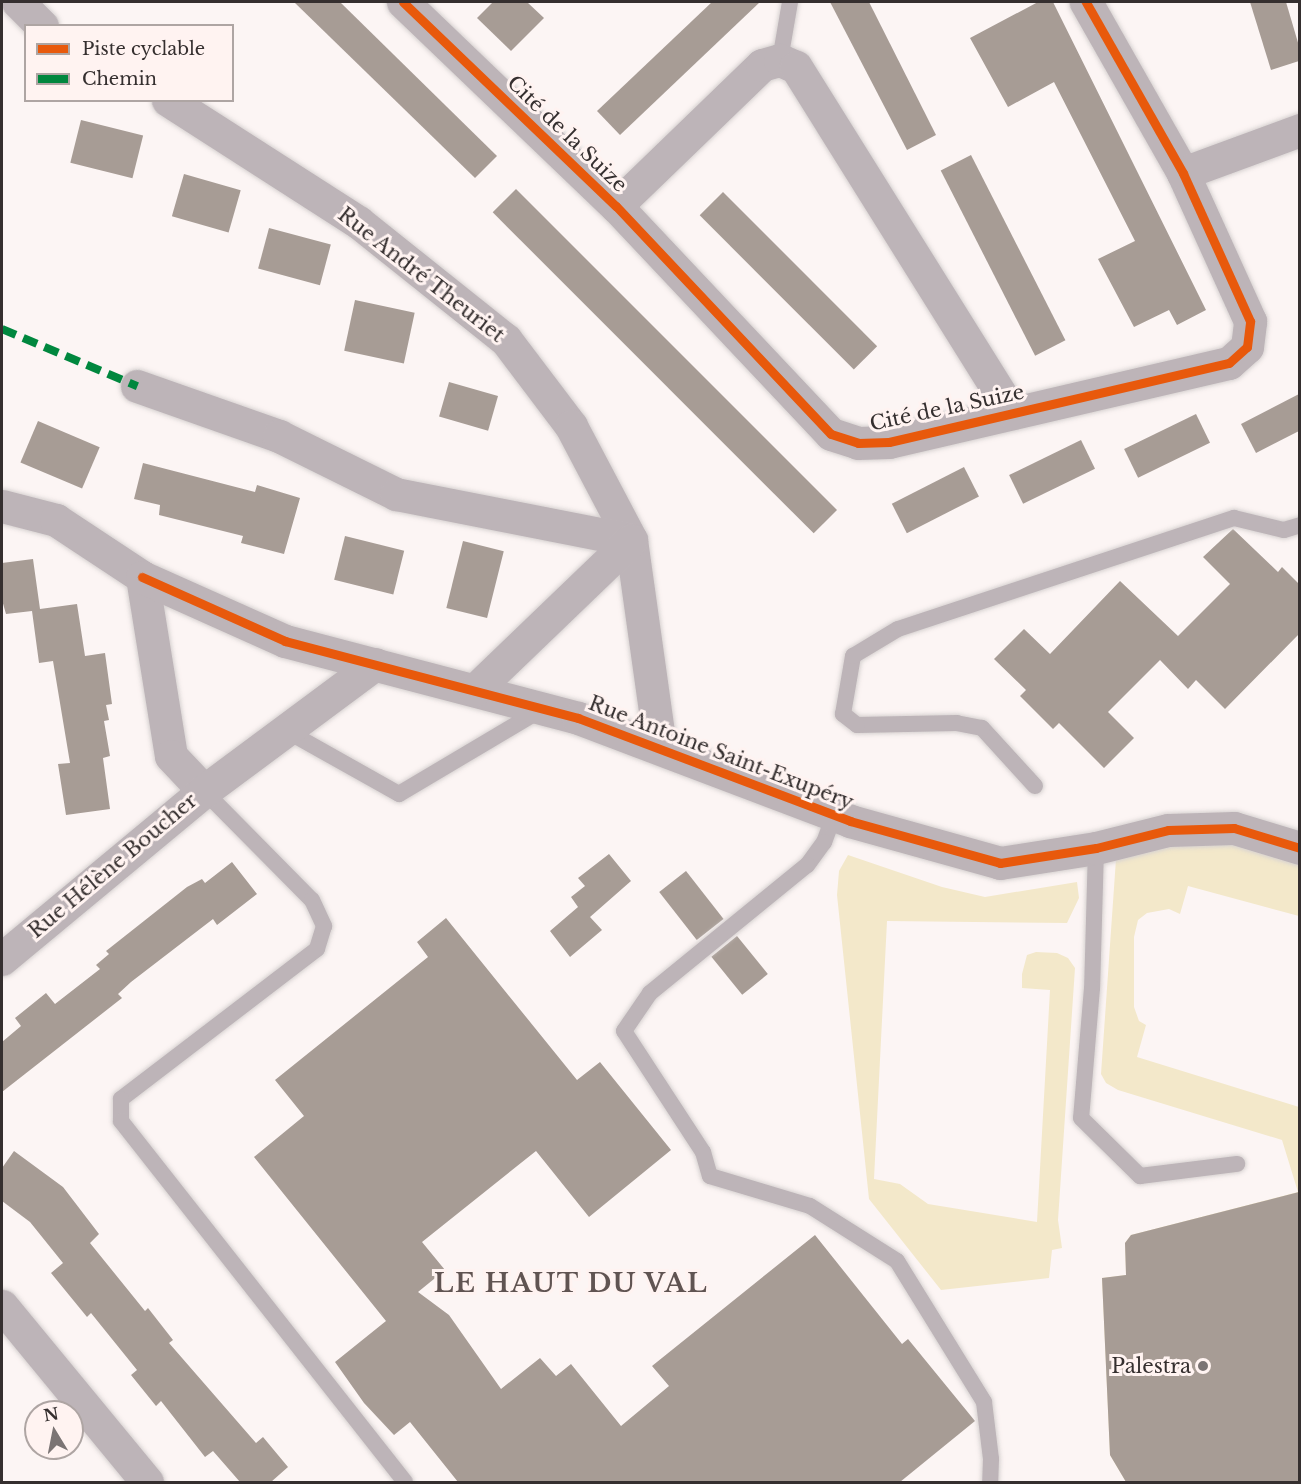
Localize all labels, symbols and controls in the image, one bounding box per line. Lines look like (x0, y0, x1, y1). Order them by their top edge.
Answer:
legend (24, 24, 234, 102)
text: Piste cyclable (82, 38, 205, 60)
text: Chemin (82, 68, 157, 90)
street label: Cité de la Suize (502, 71, 632, 197)
street label: Rue André Theuriet (333, 202, 509, 348)
street label: Cité de la Suize (868, 380, 1026, 436)
street label: Rue Antoine Saint-Exupéry (585, 691, 857, 815)
street label: Rue Hélène Boucher (24, 789, 202, 943)
district label: LE HAUT DU VAL (433, 1268, 709, 1300)
place label: Palestra (1111, 1354, 1191, 1378)
marker: Palestra (1196, 1359, 1210, 1373)
north arrow (24, 1400, 84, 1460)
text: N (42, 1403, 60, 1425)

